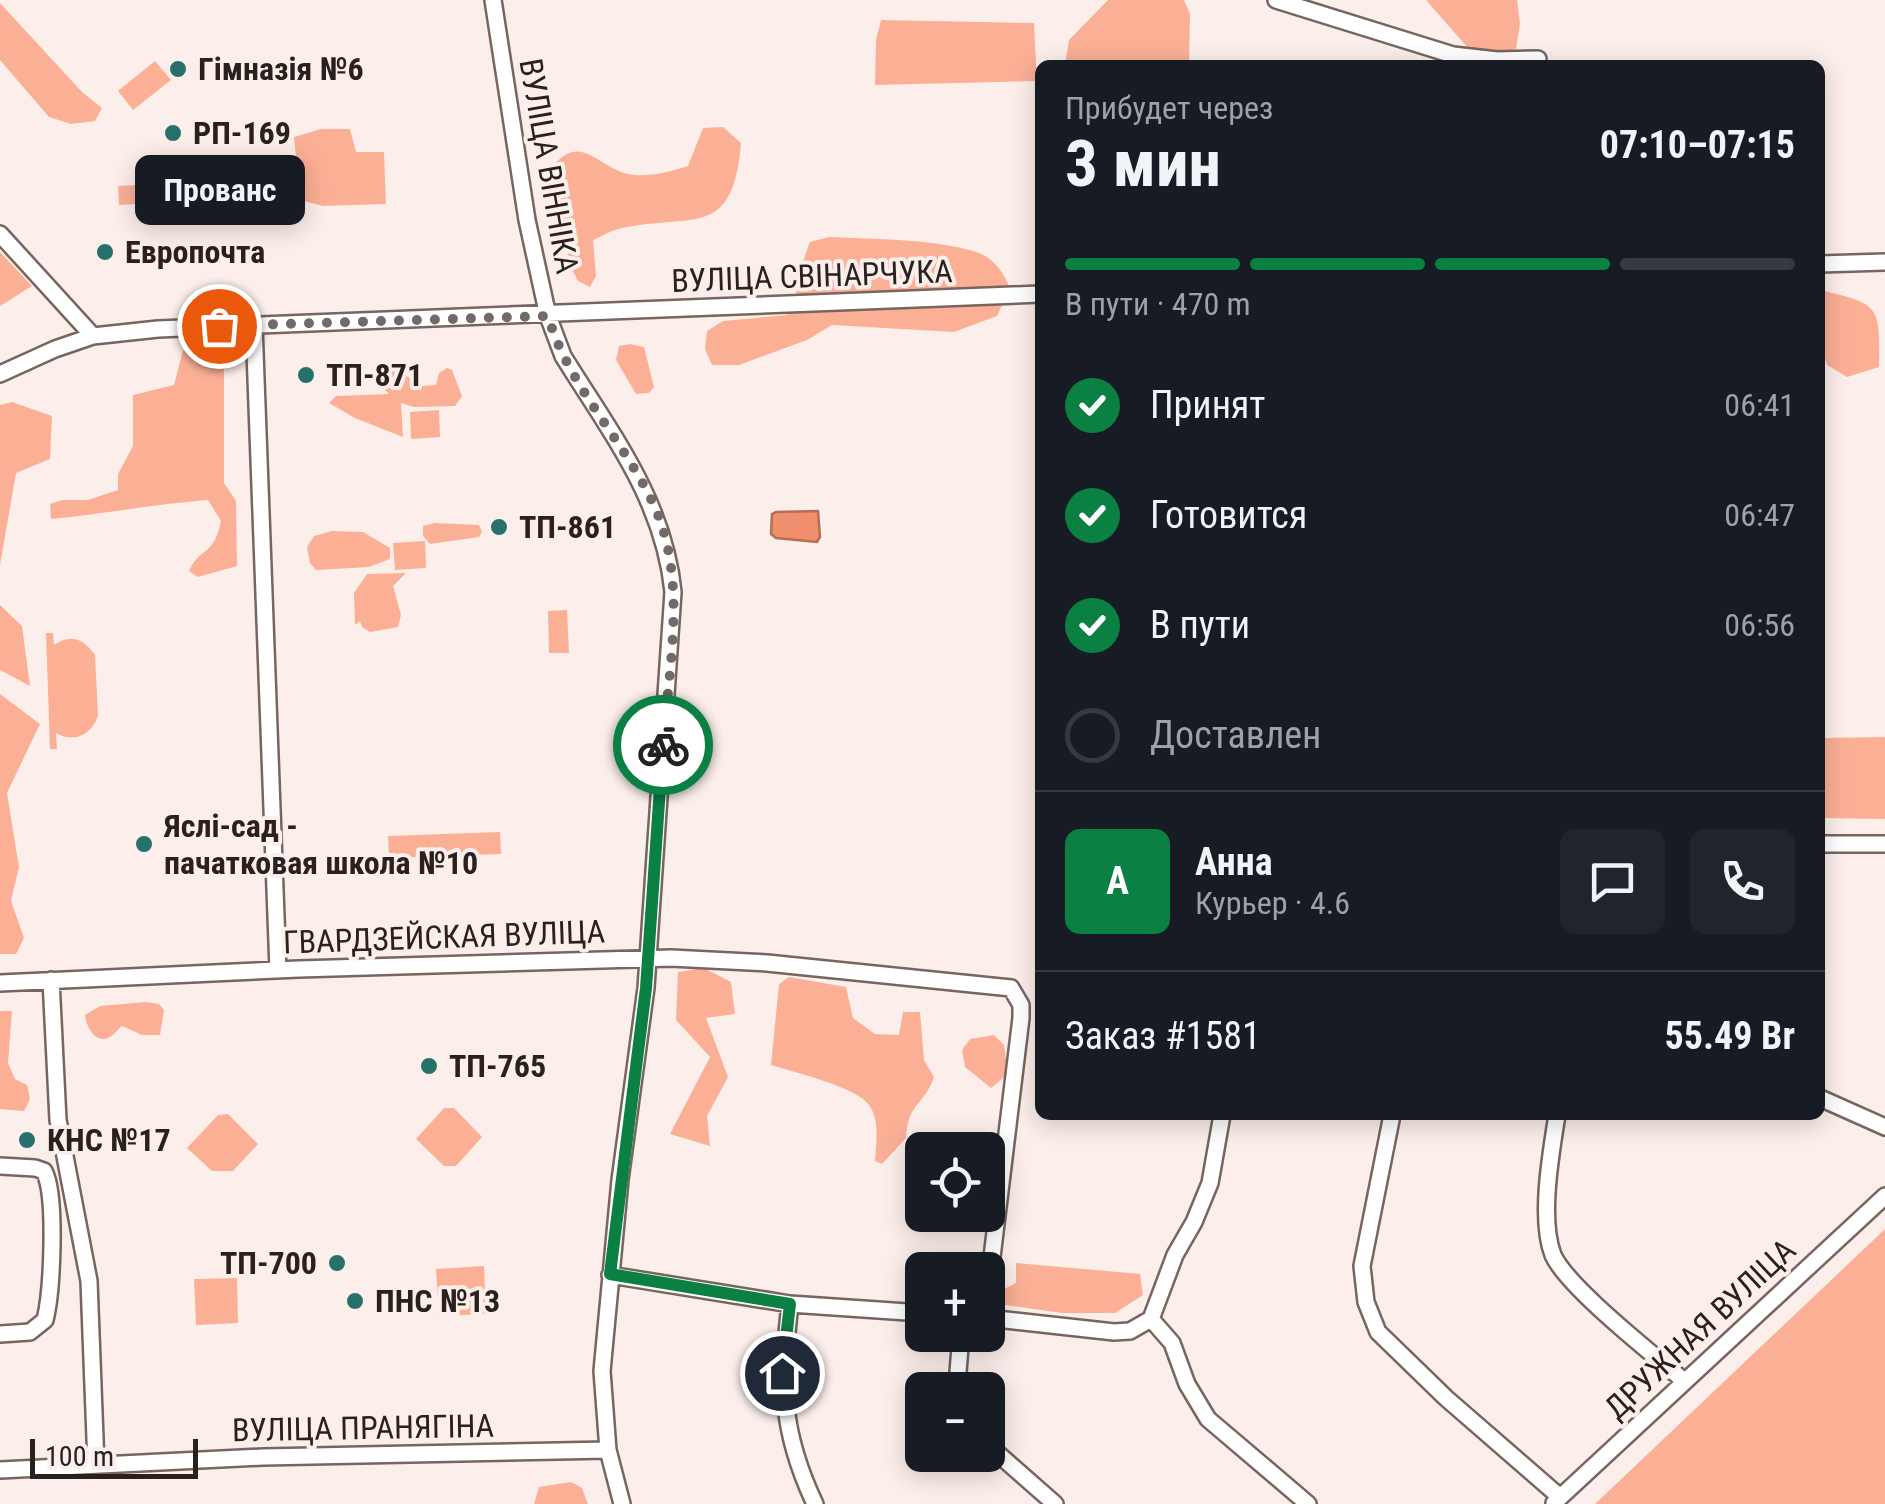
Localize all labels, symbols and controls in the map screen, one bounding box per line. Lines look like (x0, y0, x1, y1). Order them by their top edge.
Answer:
place label: Гімназія №6 (198, 50, 364, 88)
street label: ВУЛІЦА ВІННІКА (511, 55, 587, 277)
marker: Гімназія №6 (167, 58, 189, 80)
text: Прибудет через (1065, 89, 1273, 127)
place label: РП-169 (193, 114, 291, 152)
marker: РП-169 (162, 122, 184, 144)
text: 07:10–07:15 (1600, 123, 1795, 167)
text: 3 мин (1065, 126, 1221, 202)
callout: Прованс (134, 156, 304, 226)
text: Прованс (163, 171, 277, 209)
place label: Европочта (125, 233, 265, 271)
marker: Европочта (94, 241, 116, 263)
street label: ВУЛІЦА СВІНАРЧУКА (671, 252, 953, 300)
pin (177, 284, 262, 369)
text: В пути · 470 m (1065, 285, 1251, 323)
icon: bag (192, 299, 247, 354)
place label: ТП-871 (326, 356, 423, 394)
marker: ТП-871 (295, 364, 317, 386)
icon: check (1065, 378, 1120, 433)
text: Принят (1150, 383, 1266, 427)
text: 06:41 (1724, 386, 1795, 424)
icon: check (1065, 488, 1120, 543)
text: Готовится (1150, 493, 1307, 537)
text: 06:47 (1724, 496, 1795, 534)
place label: ТП-861 (519, 508, 616, 546)
marker: ТП-861 (488, 516, 510, 538)
icon: check (1065, 598, 1120, 653)
text: В пути (1150, 603, 1250, 647)
text: 06:56 (1724, 606, 1795, 644)
courier (613, 695, 713, 795)
text: Доставлен (1150, 713, 1321, 757)
icon: bike (636, 718, 691, 773)
place label: Яслі-сад - пачатковая школа №10 (163, 807, 478, 882)
button: chat (1560, 829, 1665, 934)
button: phone (1690, 829, 1795, 934)
marker: Яслі-сад - пачатковая школа №10 (133, 833, 155, 855)
text: Анна (1195, 840, 1273, 884)
text: А (1106, 859, 1129, 903)
text: Курьер · 4.6 (1195, 884, 1350, 922)
street label: ГВАРДЗЕЙСКАЯ ВУЛІЦА (282, 912, 606, 962)
text: Заказ #1581 (1065, 1014, 1261, 1058)
text: 55.49 Br (1664, 1014, 1795, 1058)
place label: ТП-765 (449, 1047, 546, 1085)
marker: ТП-765 (418, 1055, 440, 1077)
place label: КНС №17 (47, 1121, 171, 1159)
marker: КНС №17 (16, 1129, 38, 1151)
map controls (905, 1132, 1005, 1472)
button: locate (905, 1132, 1005, 1232)
street label: ДРУЖНАЯ ВУЛІЦА (1597, 1231, 1803, 1427)
place label: ТП-700 (220, 1244, 317, 1282)
marker: ТП-700 (326, 1252, 348, 1274)
button: + (905, 1252, 1005, 1352)
place label: ПНС №13 (375, 1282, 500, 1320)
marker: ПНС №13 (344, 1290, 366, 1312)
pin (740, 1331, 825, 1416)
icon: home (755, 1346, 810, 1401)
button: − (905, 1372, 1005, 1472)
street label: ВУЛІЦА ПРАНЯГІНА (232, 1407, 494, 1449)
scale bar (30, 1434, 198, 1478)
text: 100 m (45, 1440, 114, 1473)

